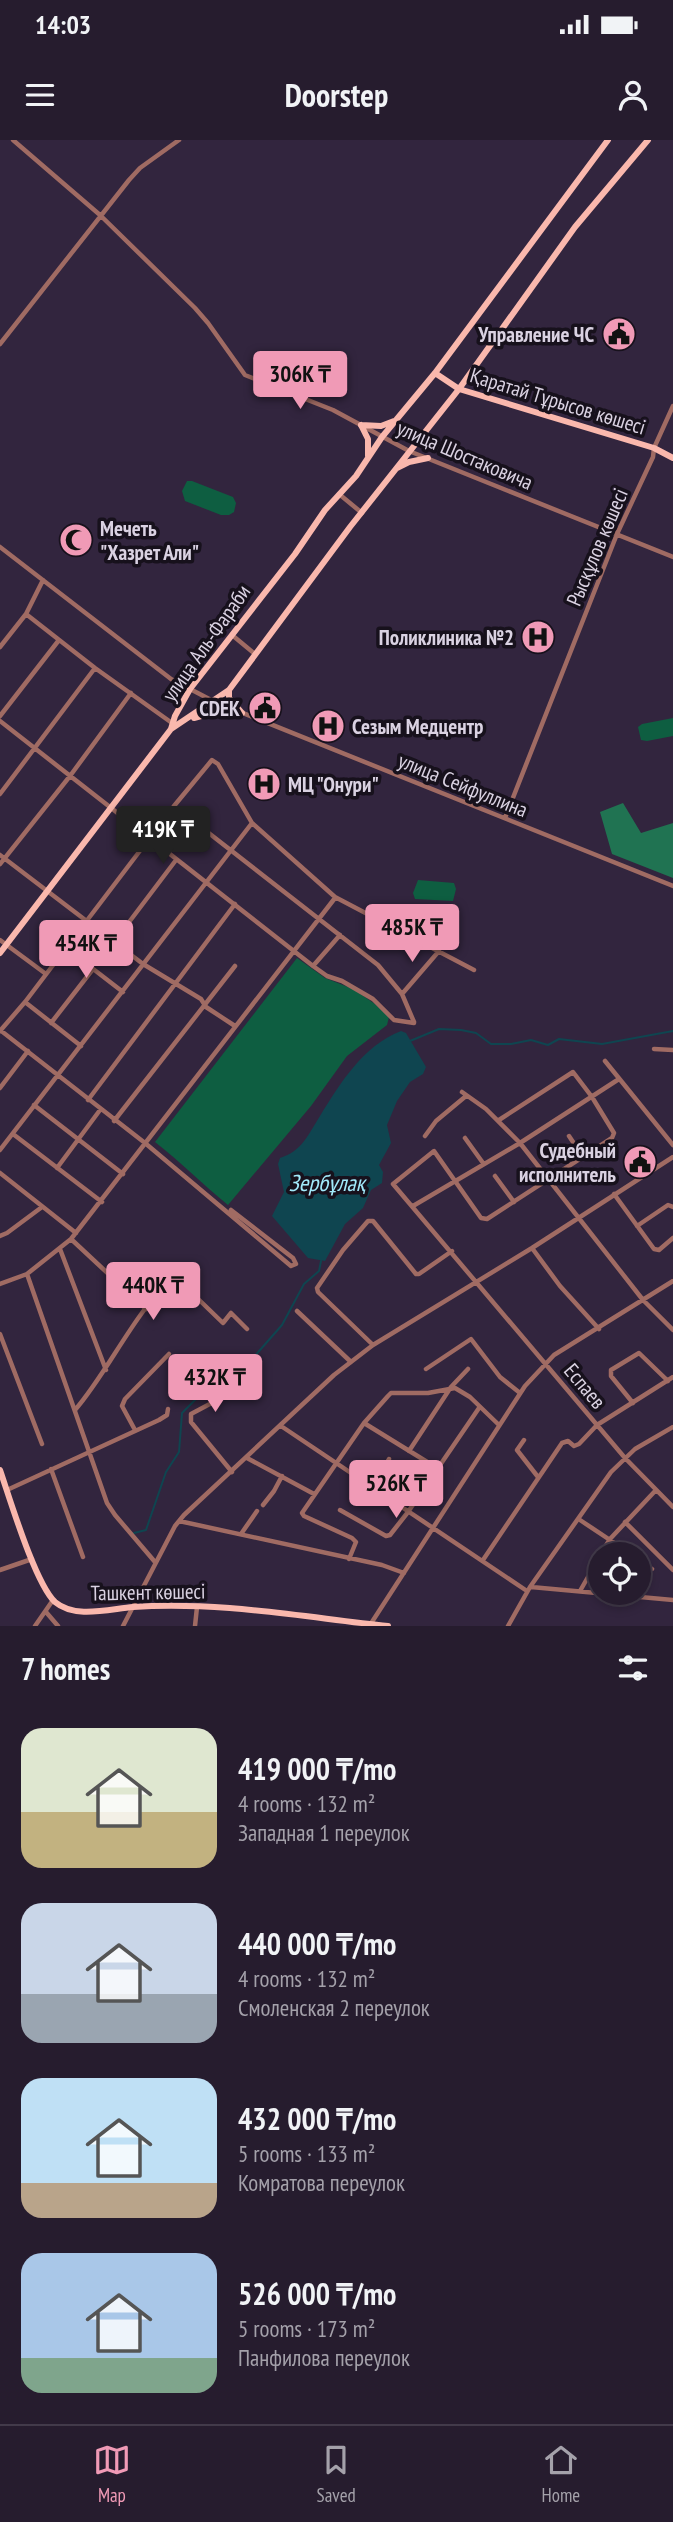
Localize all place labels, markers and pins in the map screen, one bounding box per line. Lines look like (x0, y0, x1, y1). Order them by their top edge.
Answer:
public building icon: Управление ЧС (600, 315, 638, 353)
place label: Управление ЧС (477, 321, 594, 348)
pin: 306K ₸ (243, 352, 357, 411)
place label: Мечеть "Хазрет Али" (100, 515, 199, 566)
mosque icon: Мечеть "Хазрет Али" (57, 521, 95, 559)
hospital icon: Поликлиника №2 (519, 618, 557, 656)
place label: Поликлиника №2 (379, 624, 514, 651)
public building icon: CDEK (246, 689, 284, 727)
place label: CDEK (199, 695, 240, 722)
hospital icon: Сезым Медцентр (309, 707, 347, 745)
place label: Сезым Медцентр (352, 713, 483, 740)
hospital icon: МЦ "Онури" (245, 765, 283, 803)
place label: МЦ "Онури" (288, 771, 379, 798)
pin: 419K ₸ (106, 806, 220, 866)
pin: 485K ₸ (355, 904, 469, 964)
pin: 454K ₸ (29, 920, 143, 980)
place label: Судебный исполнитель (519, 1137, 616, 1188)
public building icon: Судебный исполнитель (621, 1143, 659, 1181)
pin: 440K ₸ (96, 1262, 210, 1322)
pin: 432K ₸ (158, 1354, 272, 1414)
pin: 526K ₸ (339, 1460, 453, 1520)

